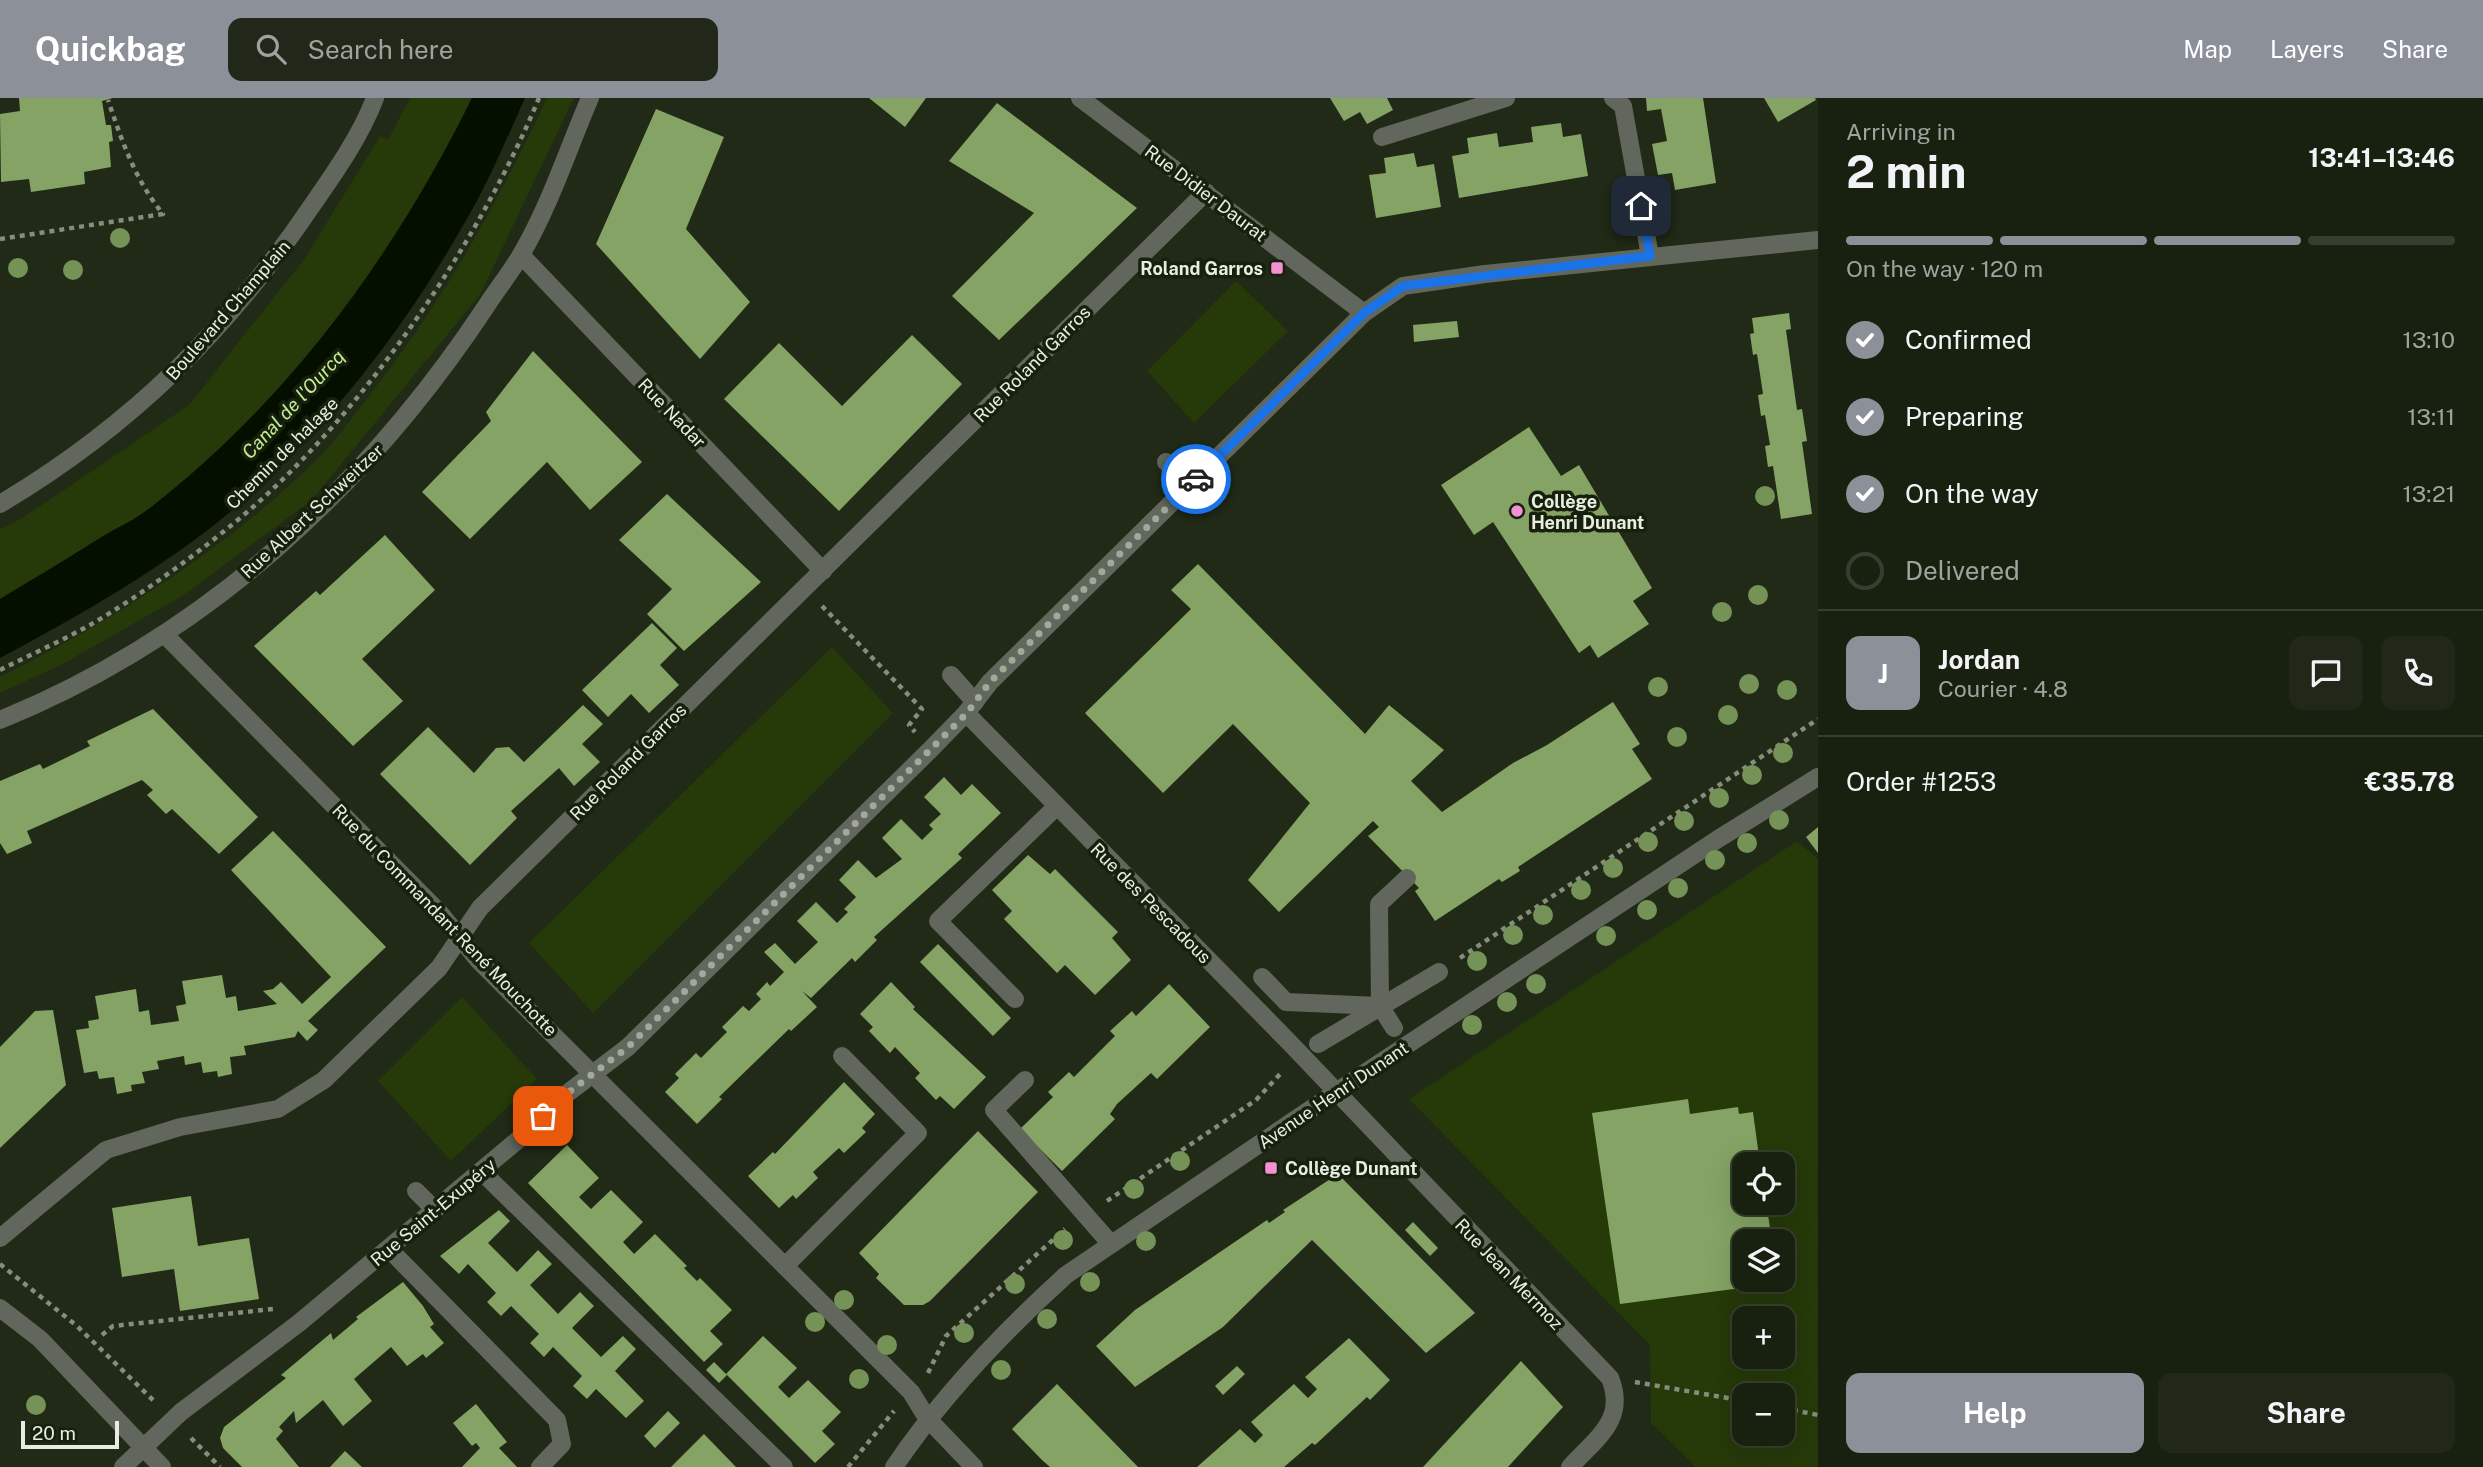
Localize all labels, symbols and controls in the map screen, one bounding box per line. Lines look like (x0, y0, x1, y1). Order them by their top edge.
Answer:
search box (228, 18, 718, 81)
text: Quickbag (35, 30, 186, 68)
icon: search (252, 30, 290, 68)
text: Search here (308, 34, 454, 65)
text: Map (2183, 35, 2232, 63)
text: Layers (2270, 35, 2344, 63)
text: Share (2382, 35, 2448, 63)
text: Arriving in (1846, 118, 1956, 145)
street label: Rue Didier Daurat (1141, 140, 1271, 246)
text: 13:41–13:46 (2308, 142, 2455, 173)
text: 2 min (1846, 144, 1966, 198)
pin (1611, 176, 1671, 236)
icon: home (1622, 187, 1660, 225)
street label: Boulevard Champlain (162, 236, 294, 384)
text: On the way · 120 m (1846, 255, 2043, 282)
place label: Roland Garros (1140, 258, 1263, 279)
marker: Roland Garros (1269, 260, 1285, 276)
street label: Rue Roland Garros (969, 301, 1095, 427)
icon: check (1846, 321, 1884, 359)
text: Confirmed (1905, 324, 2032, 355)
text: 13:10 (2403, 326, 2455, 353)
water label: Canal de l'Ourcq (237, 345, 349, 463)
street label: Rue Nadar (634, 374, 710, 452)
street label: Chemin de halage (222, 393, 342, 513)
icon: check (1846, 398, 1884, 436)
text: Preparing (1905, 401, 2024, 432)
text: 13:11 (2407, 403, 2455, 430)
street label: Rue Albert Schweitzer (236, 439, 388, 583)
courier (1161, 444, 1231, 514)
icon: car (1177, 460, 1215, 498)
icon: check (1846, 475, 1884, 513)
text: On the way (1905, 478, 2039, 509)
text: 13:21 (2402, 480, 2455, 507)
place label: Collège Henri Dunant (1531, 491, 1644, 533)
marker: Collège Henri Dunant (1509, 503, 1525, 519)
text: Delivered (1905, 555, 2020, 586)
button: chat (2289, 636, 2363, 710)
button: phone (2381, 636, 2455, 710)
text: Jordan (1938, 644, 2020, 675)
text: J (1878, 658, 1888, 689)
text: Courier · 4.8 (1938, 675, 2068, 702)
street label: Rue Roland Garros (565, 699, 691, 825)
text: Order #1253 (1846, 766, 1996, 797)
text: €35.78 (2365, 766, 2455, 797)
street label: Rue du Commandant René Mouchotte (328, 800, 562, 1040)
street label: Rue des Pescadous (1086, 838, 1216, 968)
street label: Avenue Henri Dunant (1254, 1037, 1412, 1153)
pin (513, 1086, 573, 1146)
icon: bag (524, 1097, 562, 1135)
map controls (1732, 1152, 1795, 1446)
button: locate (1732, 1152, 1795, 1215)
street label: Rue Saint-Exupéry (366, 1154, 500, 1270)
place label: Collège Dunant (1285, 1158, 1417, 1179)
marker: Collège Dunant (1263, 1160, 1279, 1176)
street label: Rue Jean Mermoz (1451, 1214, 1567, 1334)
button: layers (1732, 1229, 1795, 1292)
button: + (1732, 1306, 1795, 1369)
button: Help (1846, 1373, 2144, 1453)
button: Share (2158, 1373, 2455, 1453)
button: − (1732, 1383, 1795, 1446)
scale bar (21, 1418, 119, 1450)
text: 20 m (32, 1422, 76, 1444)

